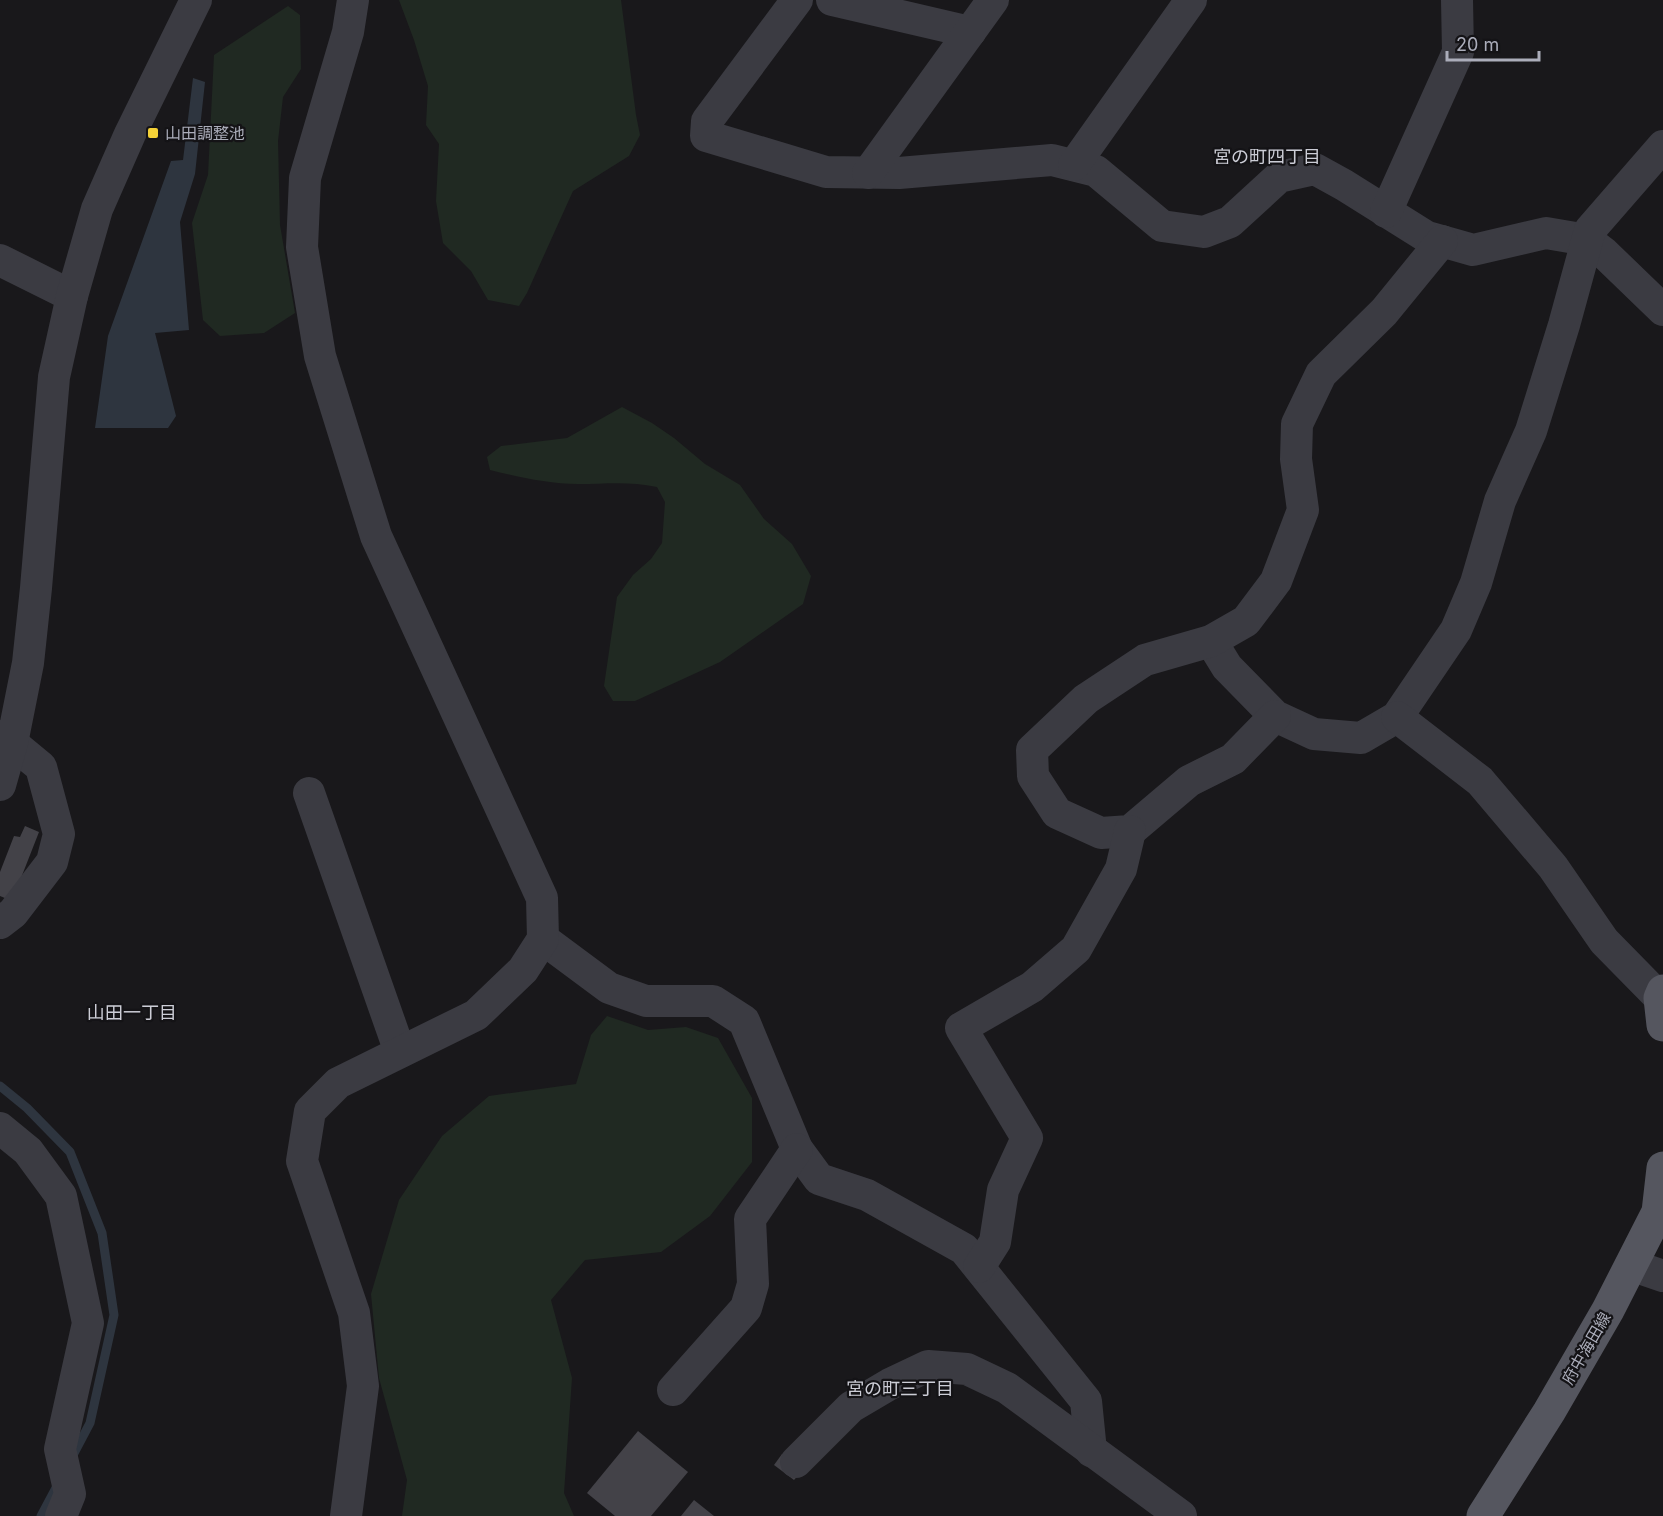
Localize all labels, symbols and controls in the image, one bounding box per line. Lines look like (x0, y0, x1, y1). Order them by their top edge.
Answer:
scale bar (1447, 24, 1538, 62)
text: 20 m (1456, 34, 1499, 55)
place label: 山田調整池 (165, 123, 245, 143)
marker: 山田調整池 (146, 126, 160, 140)
district label: 宮の町四丁目 (1213, 146, 1321, 167)
district label: 山田一丁目 (87, 1002, 177, 1023)
street label: 府中海田線 (1557, 1308, 1615, 1388)
district label: 宮の町三丁目 (846, 1378, 954, 1399)

